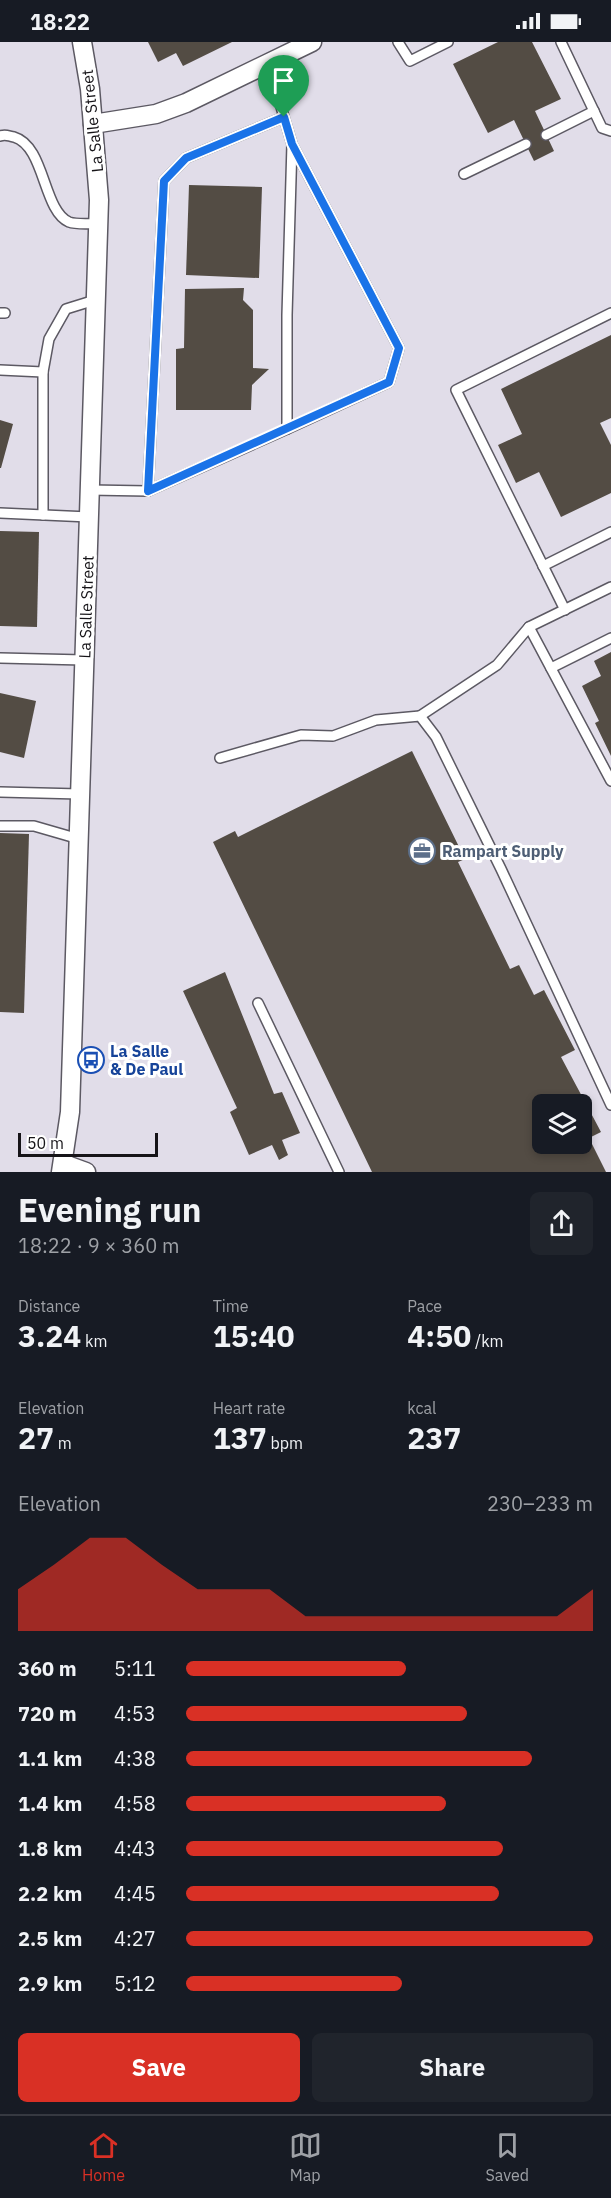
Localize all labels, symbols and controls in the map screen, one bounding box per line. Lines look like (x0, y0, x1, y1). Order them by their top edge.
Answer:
text: 18:22 (30, 7, 90, 36)
pin (258, 55, 309, 117)
icon: arrive (267, 64, 300, 97)
street label: La Salle Street (77, 69, 107, 173)
street label: La Salle Street (74, 555, 98, 659)
office icon: Rampart Supply (407, 836, 437, 866)
place label: Rampart Supply (442, 841, 564, 861)
place label: La Salle & De Paul (110, 1041, 183, 1079)
bus stop icon: La Salle & De Paul (76, 1045, 106, 1075)
map controls (532, 1094, 592, 1154)
button: layers (532, 1094, 592, 1154)
scale bar (18, 1130, 158, 1158)
text: 50 m (27, 1133, 64, 1153)
text: Evening run (18, 1188, 202, 1231)
button: share (530, 1192, 593, 1255)
text: 18:22 · 9 × 360 m (18, 1232, 179, 1259)
text: Distance (18, 1296, 80, 1316)
text: Time (213, 1296, 249, 1316)
text: Pace (407, 1296, 442, 1316)
text: 3.24 (18, 1316, 81, 1355)
text: 15:40 (213, 1316, 295, 1355)
text: 4:50 (407, 1316, 471, 1355)
text: km (81, 1331, 108, 1351)
text: /km (471, 1331, 504, 1351)
text: Elevation (18, 1398, 84, 1418)
text: Heart rate (213, 1398, 285, 1418)
text: kcal (407, 1398, 436, 1418)
text: 27 (18, 1418, 54, 1457)
text: 137 (213, 1418, 267, 1457)
text: 237 (407, 1418, 461, 1457)
text: m (54, 1433, 72, 1453)
text: bpm (267, 1433, 303, 1453)
text: Elevation (18, 1490, 101, 1517)
text: 230–233 m (487, 1490, 593, 1517)
text: 360 m (18, 1655, 77, 1682)
text: 5:11 (114, 1655, 156, 1682)
text: 720 m (18, 1700, 77, 1727)
text: 4:53 (114, 1700, 156, 1727)
text: 1.1 km (18, 1745, 82, 1772)
text: 4:38 (114, 1745, 156, 1772)
text: 1.4 km (18, 1790, 82, 1817)
text: 4:58 (114, 1790, 156, 1817)
text: 1.8 km (18, 1835, 82, 1862)
text: 4:43 (114, 1835, 156, 1862)
text: 2.2 km (18, 1880, 82, 1907)
text: 4:45 (114, 1880, 156, 1907)
text: 2.5 km (18, 1925, 82, 1952)
text: 4:27 (114, 1925, 156, 1952)
text: 2.9 km (18, 1970, 82, 1997)
text: 5:12 (114, 1970, 156, 1997)
button: Save (18, 2033, 300, 2102)
button: Share (312, 2033, 593, 2102)
tab: Home (82, 2129, 125, 2185)
tab: Map (289, 2129, 322, 2185)
tab: Saved (486, 2129, 529, 2185)

